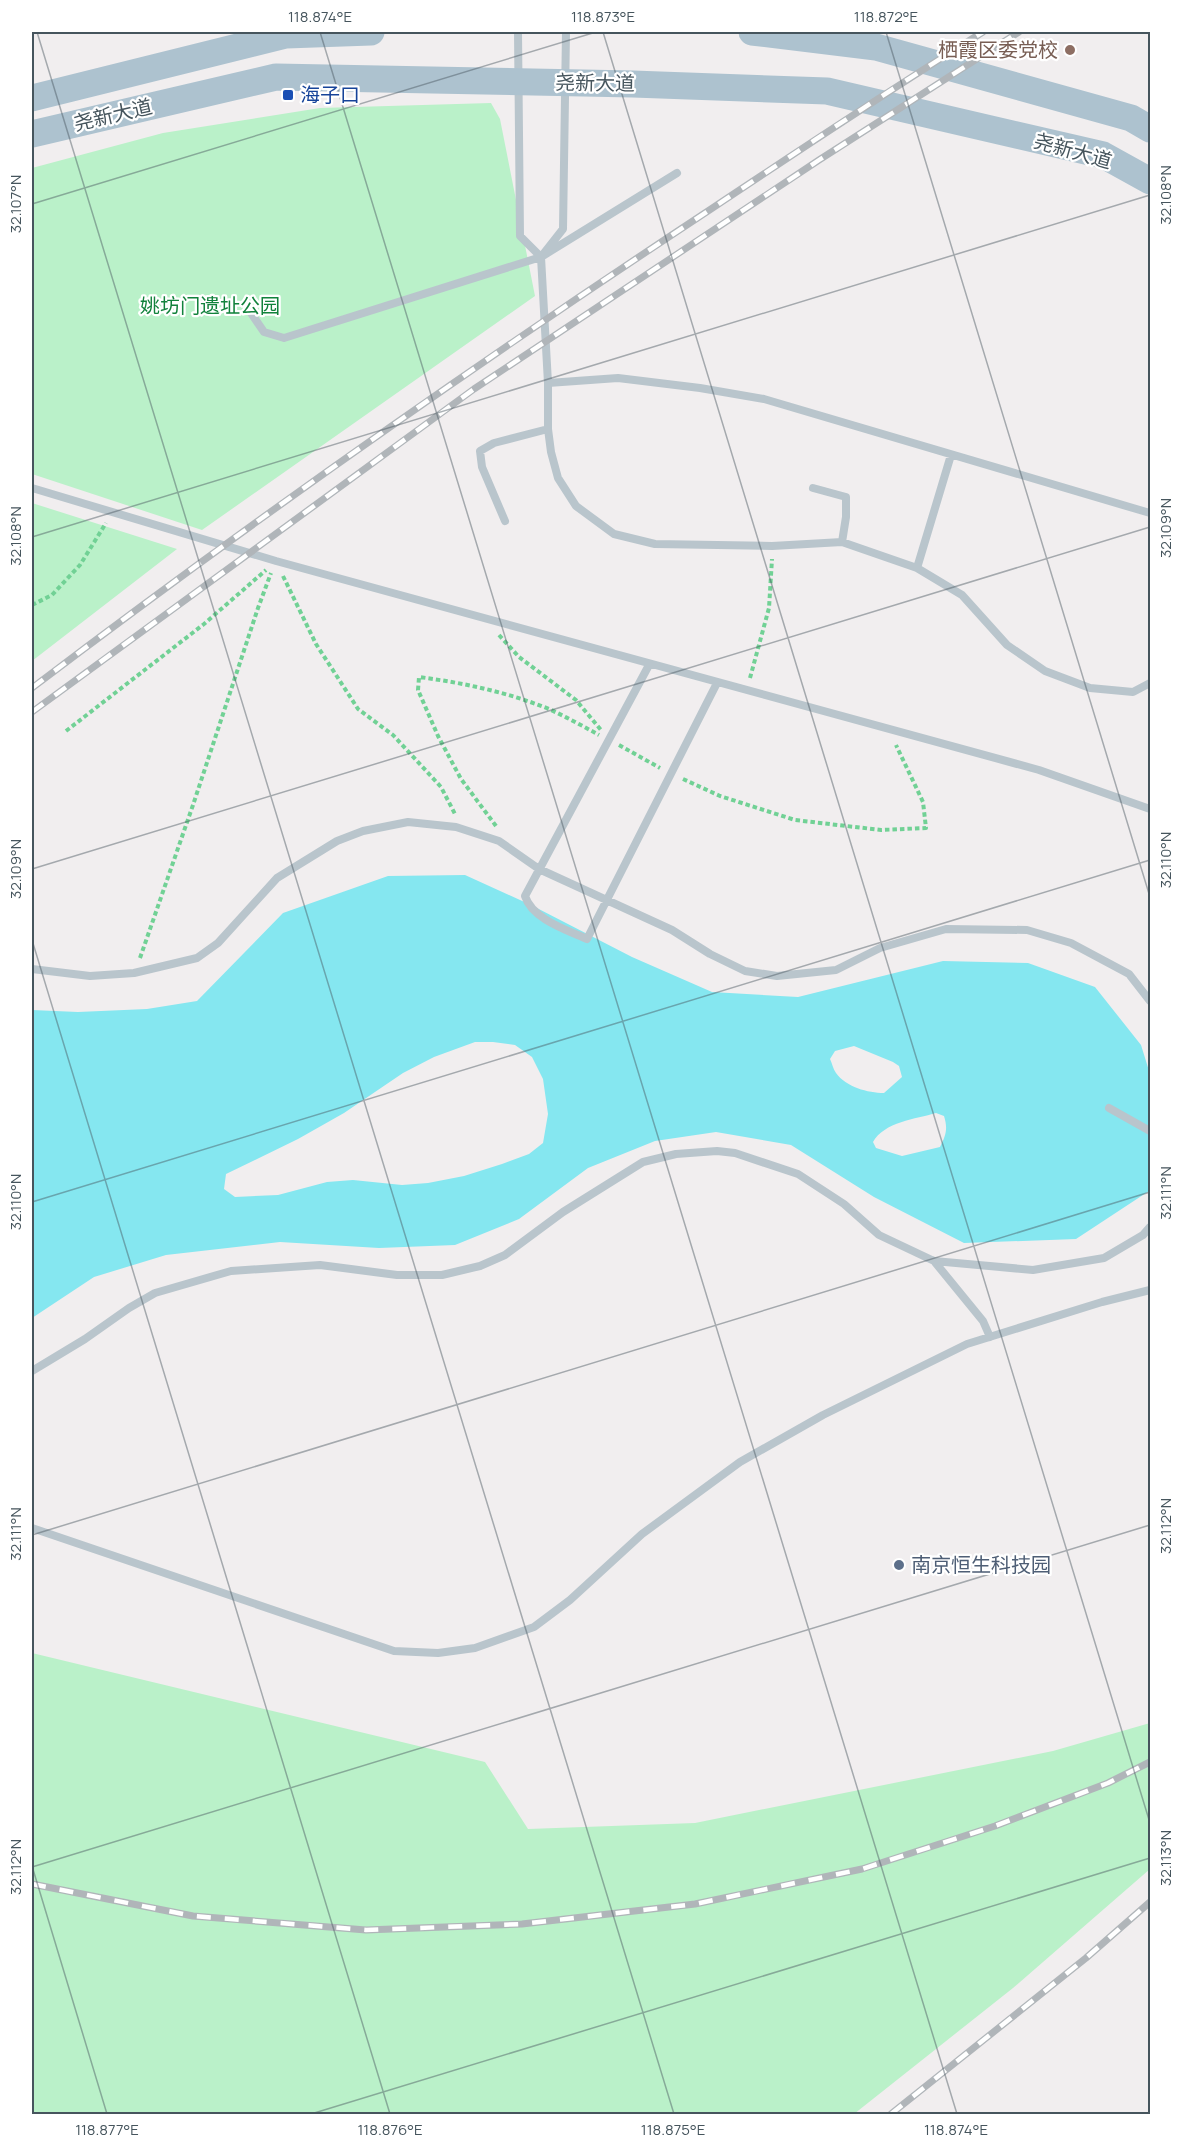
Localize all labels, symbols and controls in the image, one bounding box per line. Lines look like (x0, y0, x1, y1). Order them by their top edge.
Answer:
text: 118.874°E (288, 6, 352, 27)
text: 118.873°E (571, 6, 635, 27)
text: 118.872°E (854, 6, 918, 27)
place label: 栖霞区委党校 (938, 36, 1058, 63)
marker: 栖霞区委党校 (1063, 43, 1077, 57)
street label: 尧新大道 (555, 68, 635, 97)
place label: 海子口 (300, 81, 360, 108)
marker: 海子口 (281, 88, 295, 102)
street label: 尧新大道 (71, 92, 155, 137)
street label: 尧新大道 (1031, 127, 1115, 175)
text: 32.108°N (1155, 165, 1176, 225)
text: 32.107°N (5, 175, 26, 233)
park label: 姚坊门遗址公园 (140, 292, 280, 319)
text: 32.109°N (1155, 498, 1176, 558)
text: 32.108°N (5, 506, 26, 566)
text: 32.110°N (1155, 832, 1176, 888)
text: 32.109°N (5, 839, 26, 899)
text: 32.111°N (1155, 1166, 1176, 1220)
text: 32.110°N (5, 1174, 26, 1230)
text: 32.112°N (1155, 1498, 1176, 1554)
text: 32.111°N (5, 1507, 26, 1561)
place label: 南京恒生科技园 (911, 1551, 1051, 1578)
marker: 南京恒生科技园 (892, 1558, 906, 1572)
text: 32.113°N (1155, 1830, 1176, 1886)
text: 32.112°N (5, 1839, 26, 1895)
text: 118.877°E (75, 2119, 139, 2140)
text: 118.876°E (357, 2119, 423, 2140)
text: 118.875°E (641, 2119, 705, 2140)
text: 118.874°E (924, 2119, 988, 2140)

